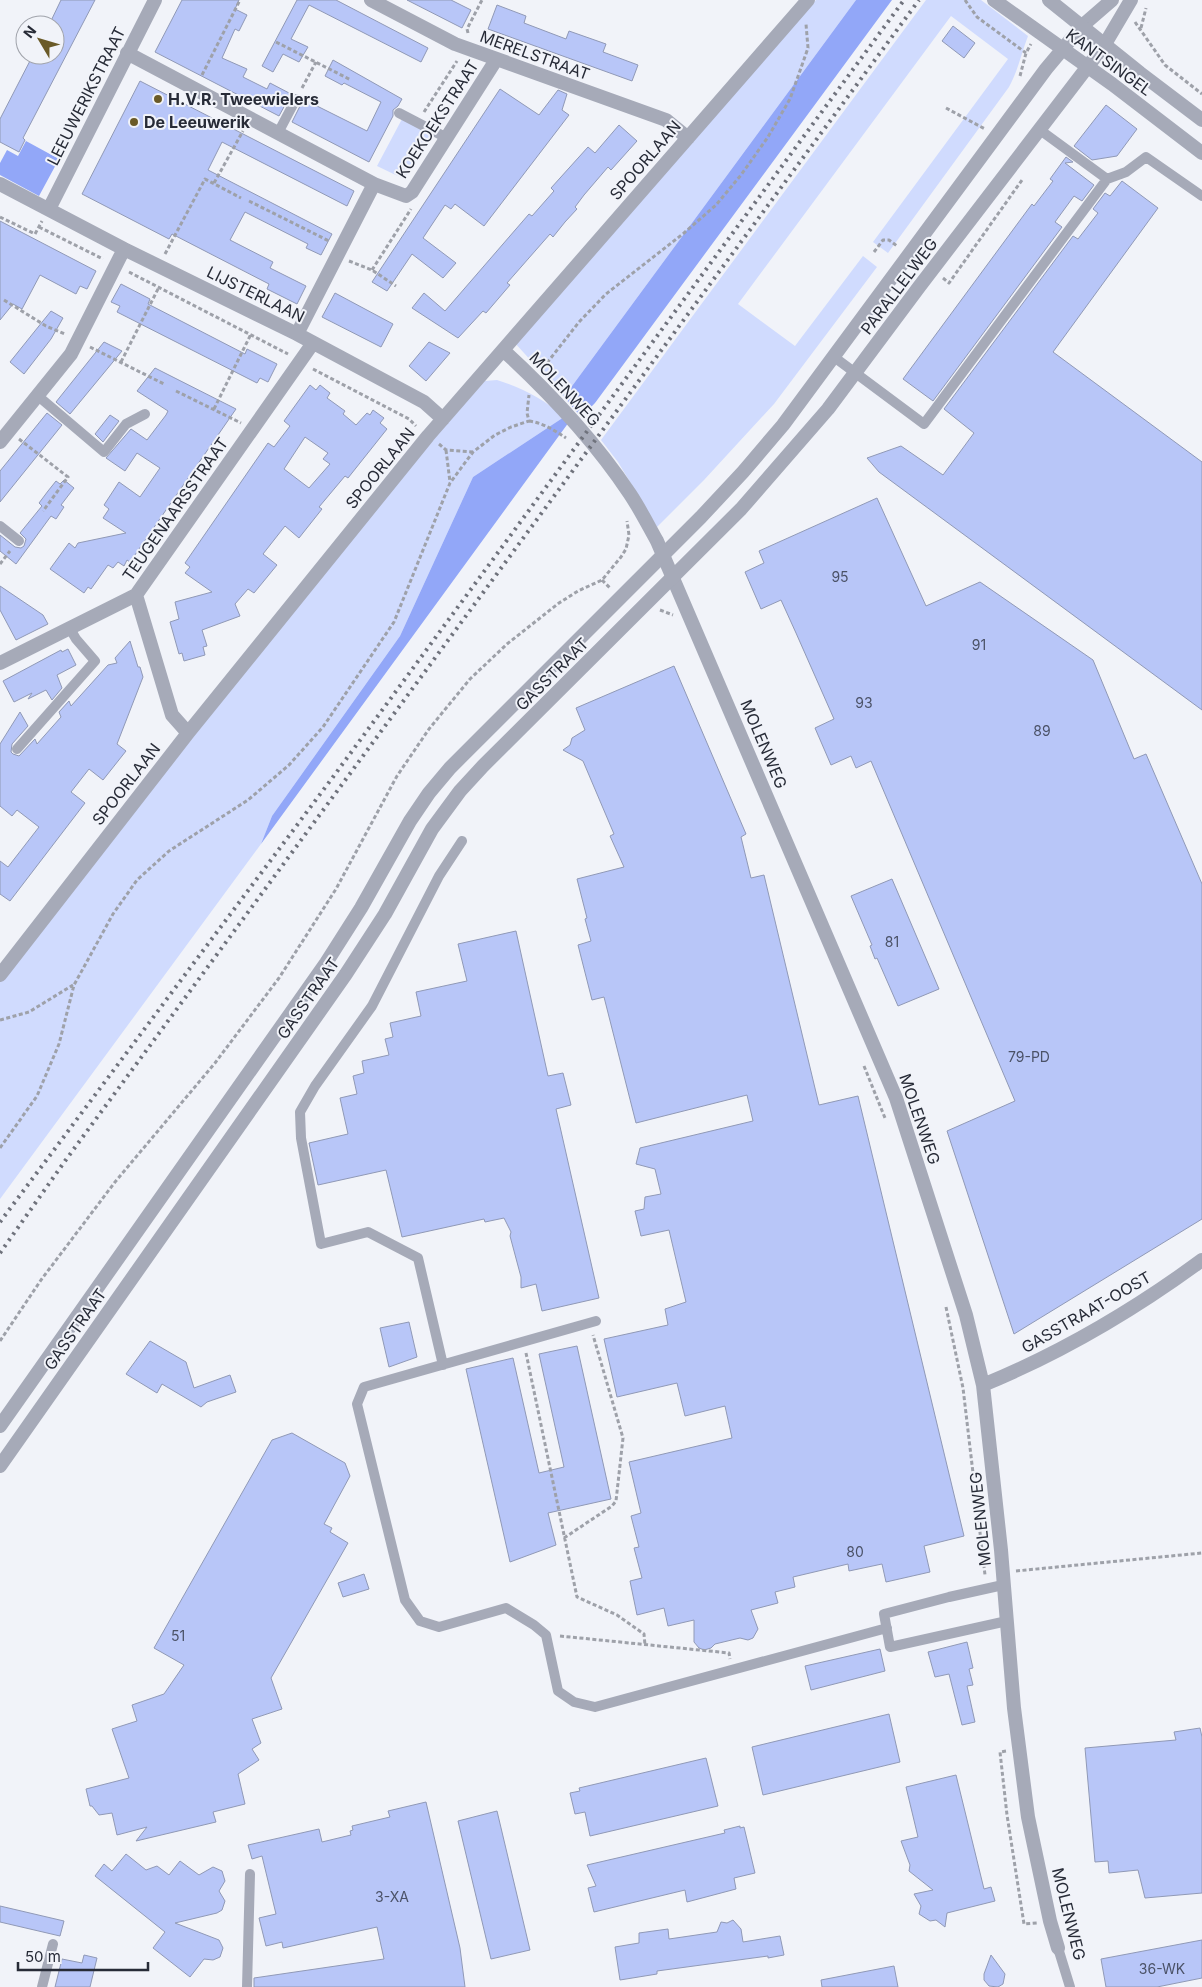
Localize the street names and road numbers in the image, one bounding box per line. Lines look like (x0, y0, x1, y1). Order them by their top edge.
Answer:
street label: LEEUWERIKSTRAAT (42, 23, 130, 169)
street label: KANTSINGEL (1062, 24, 1156, 100)
street label: MERELSTRAAT (477, 26, 593, 84)
street label: KOEKOEKSTRAAT (391, 56, 483, 182)
street label: SPOORLAAN (605, 116, 685, 204)
street label: PARALLELWEG (856, 234, 942, 338)
street label: LIJSTERLAAN (204, 262, 308, 326)
street label: MOLENWEG (525, 348, 605, 430)
street label: SPOORLAAN (341, 423, 419, 513)
street label: TEUGENAARSSTRAAT (118, 433, 232, 585)
street label: GASSTRAAT (511, 633, 593, 715)
street label: MOLENWEG (736, 696, 792, 792)
street label: SPOORLAAN (88, 739, 164, 829)
street label: GASSTRAAT (273, 953, 343, 1043)
street label: MOLENWEG (895, 1071, 945, 1167)
street label: GASSTRAAT-OOST (1018, 1267, 1154, 1357)
street label: GASSTRAAT (40, 1284, 110, 1374)
street label: MOLENWEG (965, 1471, 995, 1567)
street label: MOLENWEG (1048, 1866, 1090, 1962)

